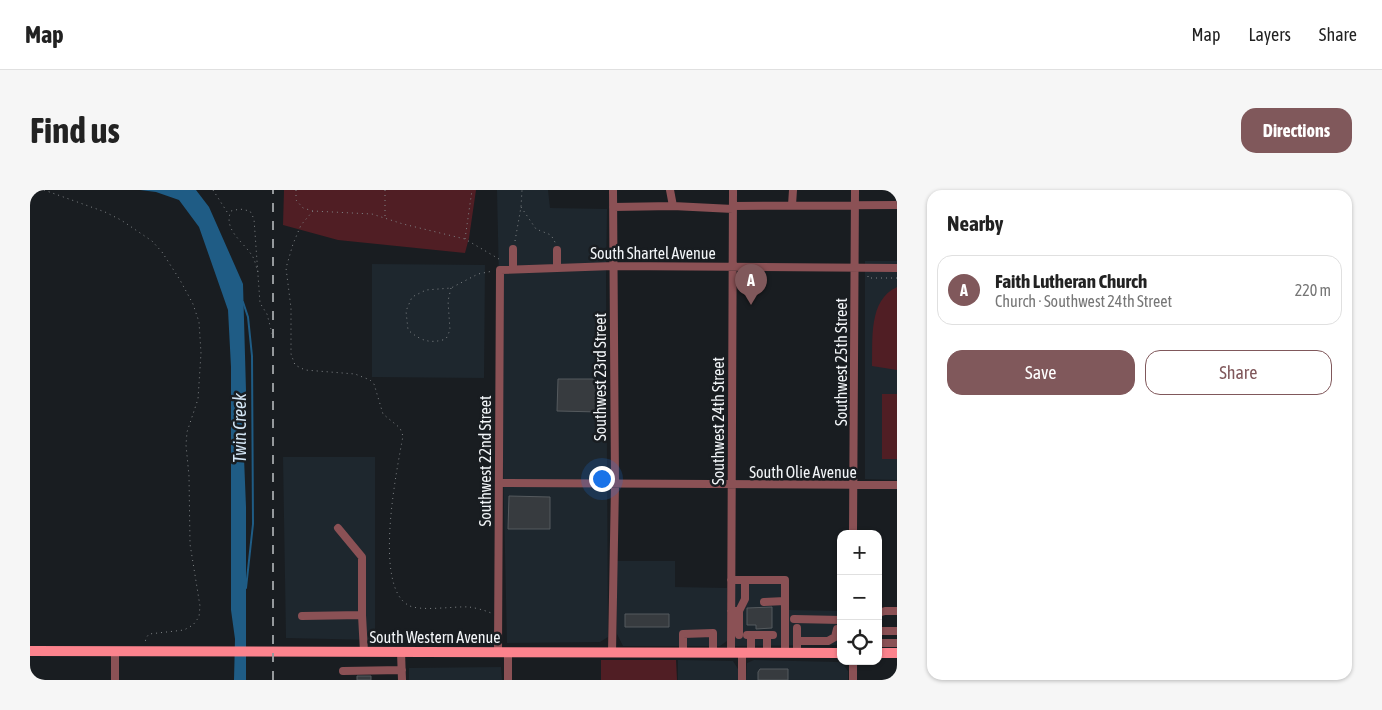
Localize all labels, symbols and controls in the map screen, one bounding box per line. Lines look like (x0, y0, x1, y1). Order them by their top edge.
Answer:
text: Map (25, 21, 64, 48)
text: Map (1191, 24, 1220, 45)
text: Layers (1248, 24, 1291, 45)
text: Share (1319, 24, 1357, 45)
button: Directions (1241, 108, 1352, 153)
text: Find us (30, 110, 120, 150)
text: Nearby (947, 211, 1003, 235)
street label: South Shartel Avenue (590, 244, 716, 262)
pin: A (735, 264, 767, 305)
text: Faith Lutheran Church (995, 270, 1147, 292)
text: A (960, 281, 968, 299)
text: 220 m (1295, 281, 1331, 299)
text: Church · Southwest 24th Street (995, 292, 1172, 310)
street label: Southwest 25th Street (832, 298, 850, 426)
street label: Southwest 23rd Street (591, 313, 609, 441)
button: Save (947, 350, 1135, 395)
button: Share (1145, 350, 1332, 395)
street label: Southwest 24th Street (709, 357, 727, 485)
water label: Twin Creek (229, 392, 250, 463)
street label: Southwest 22nd Street (476, 395, 494, 527)
street label: South Olie Avenue (749, 463, 857, 481)
your location (589, 466, 615, 492)
map controls (837, 530, 882, 665)
button: + (837, 530, 882, 575)
button: − (837, 575, 882, 620)
button: locate (837, 620, 882, 665)
street label: South Western Avenue (369, 628, 501, 646)

